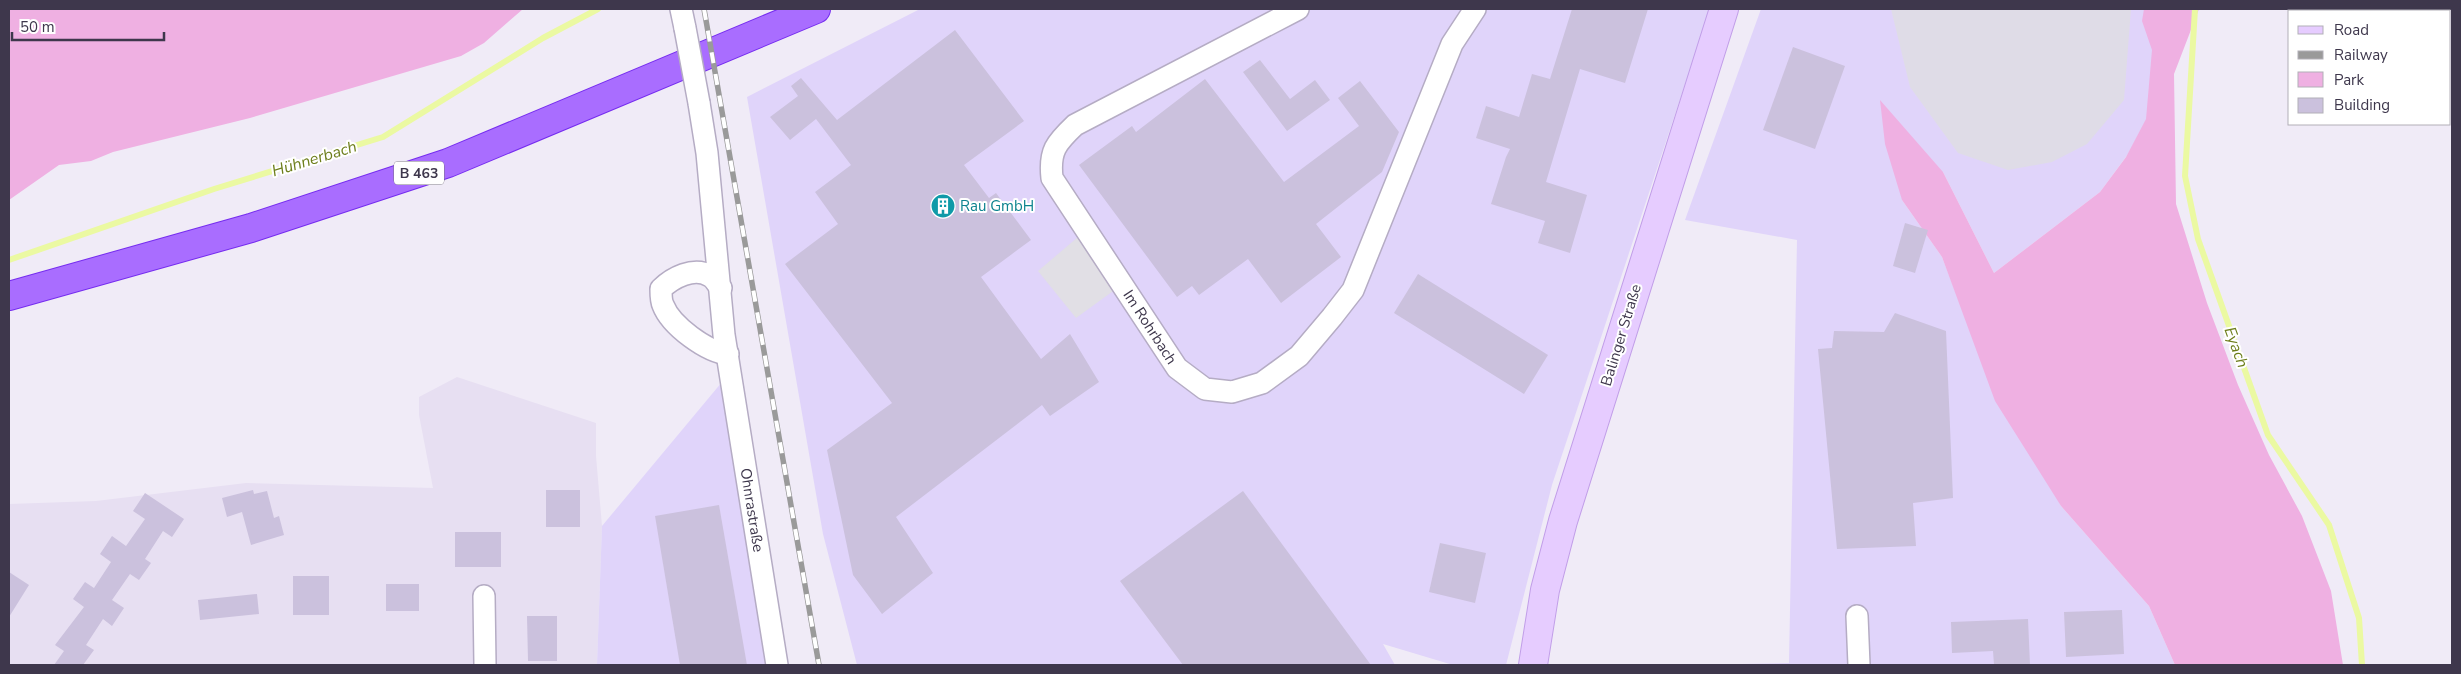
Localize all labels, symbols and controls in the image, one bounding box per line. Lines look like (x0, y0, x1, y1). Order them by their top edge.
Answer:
scale bar (12, 10, 165, 42)
legend (2288, 10, 2451, 125)
text: 50 m (20, 17, 55, 37)
text: Road (2334, 20, 2369, 40)
text: Railway (2334, 45, 2388, 65)
text: Park (2334, 70, 2364, 90)
text: Building (2334, 95, 2390, 115)
water label: Hühnerbach (269, 136, 360, 182)
road number: B 463 (394, 162, 444, 184)
building icon: Rau GmbH (930, 193, 956, 219)
place label: Rau GmbH (960, 196, 1034, 216)
street label: Balinger Straße (1596, 282, 1646, 388)
street label: Im Rohrbach (1119, 286, 1181, 368)
water label: Eyach (2219, 324, 2254, 371)
street label: Ohnrastraße (736, 467, 768, 553)

